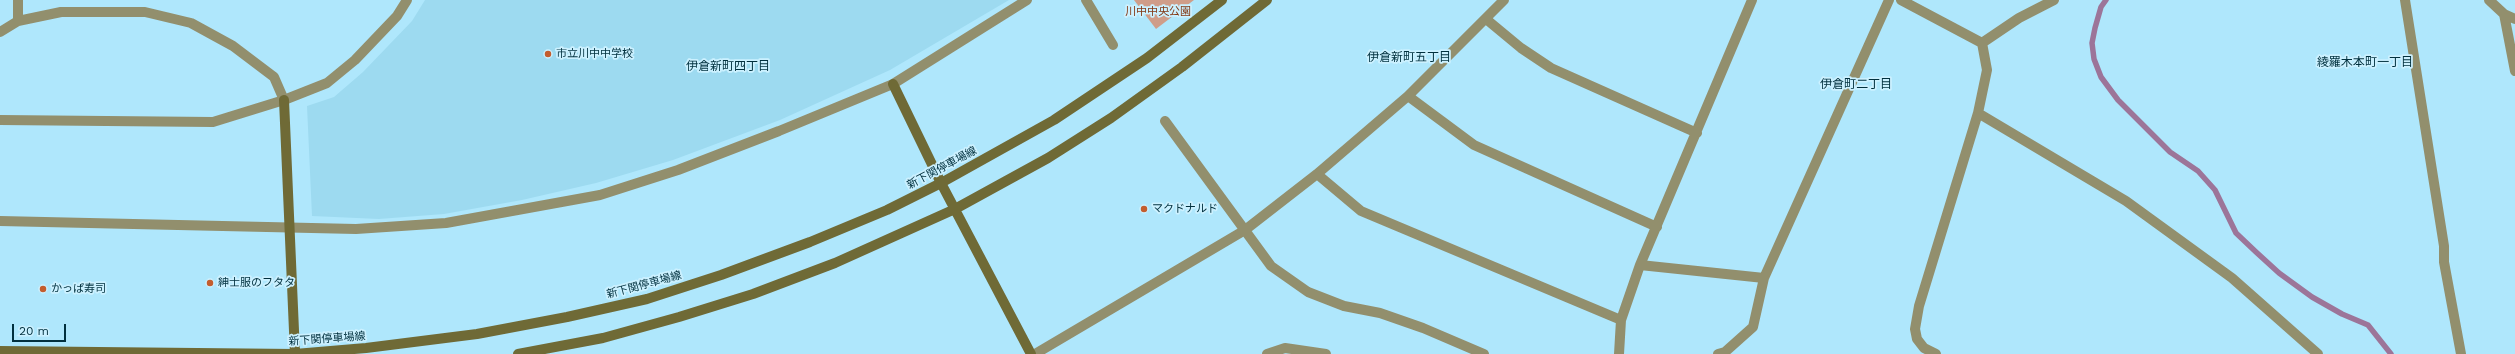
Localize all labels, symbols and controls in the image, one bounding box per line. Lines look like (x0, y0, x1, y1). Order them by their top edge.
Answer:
park label: 川中中央公園 (1125, 5, 1191, 19)
place label: 市立川中中学校 (556, 47, 633, 61)
marker: 市立川中中学校 (543, 49, 553, 59)
district label: 伊倉新町五丁目 (1367, 50, 1451, 64)
district label: 綾羅木本町一丁目 (2317, 55, 2413, 69)
district label: 伊倉新町四丁目 (686, 59, 770, 73)
district label: 伊倉町二丁目 (1820, 77, 1892, 91)
street label: 新下関停車場線 (905, 144, 979, 192)
place label: マクドナルド (1152, 202, 1218, 216)
marker: マクドナルド (1139, 204, 1149, 214)
street label: 新下関停車場線 (605, 269, 683, 301)
place label: 紳士服のフタタ (218, 276, 295, 290)
marker: 紳士服のフタタ (205, 278, 215, 288)
place label: かっぱ寿司 (51, 282, 106, 296)
marker: かっぱ寿司 (38, 284, 48, 294)
scale bar (14, 316, 68, 342)
text: 20 m (19, 324, 49, 338)
street label: 新下関停車場線 (288, 330, 366, 348)

